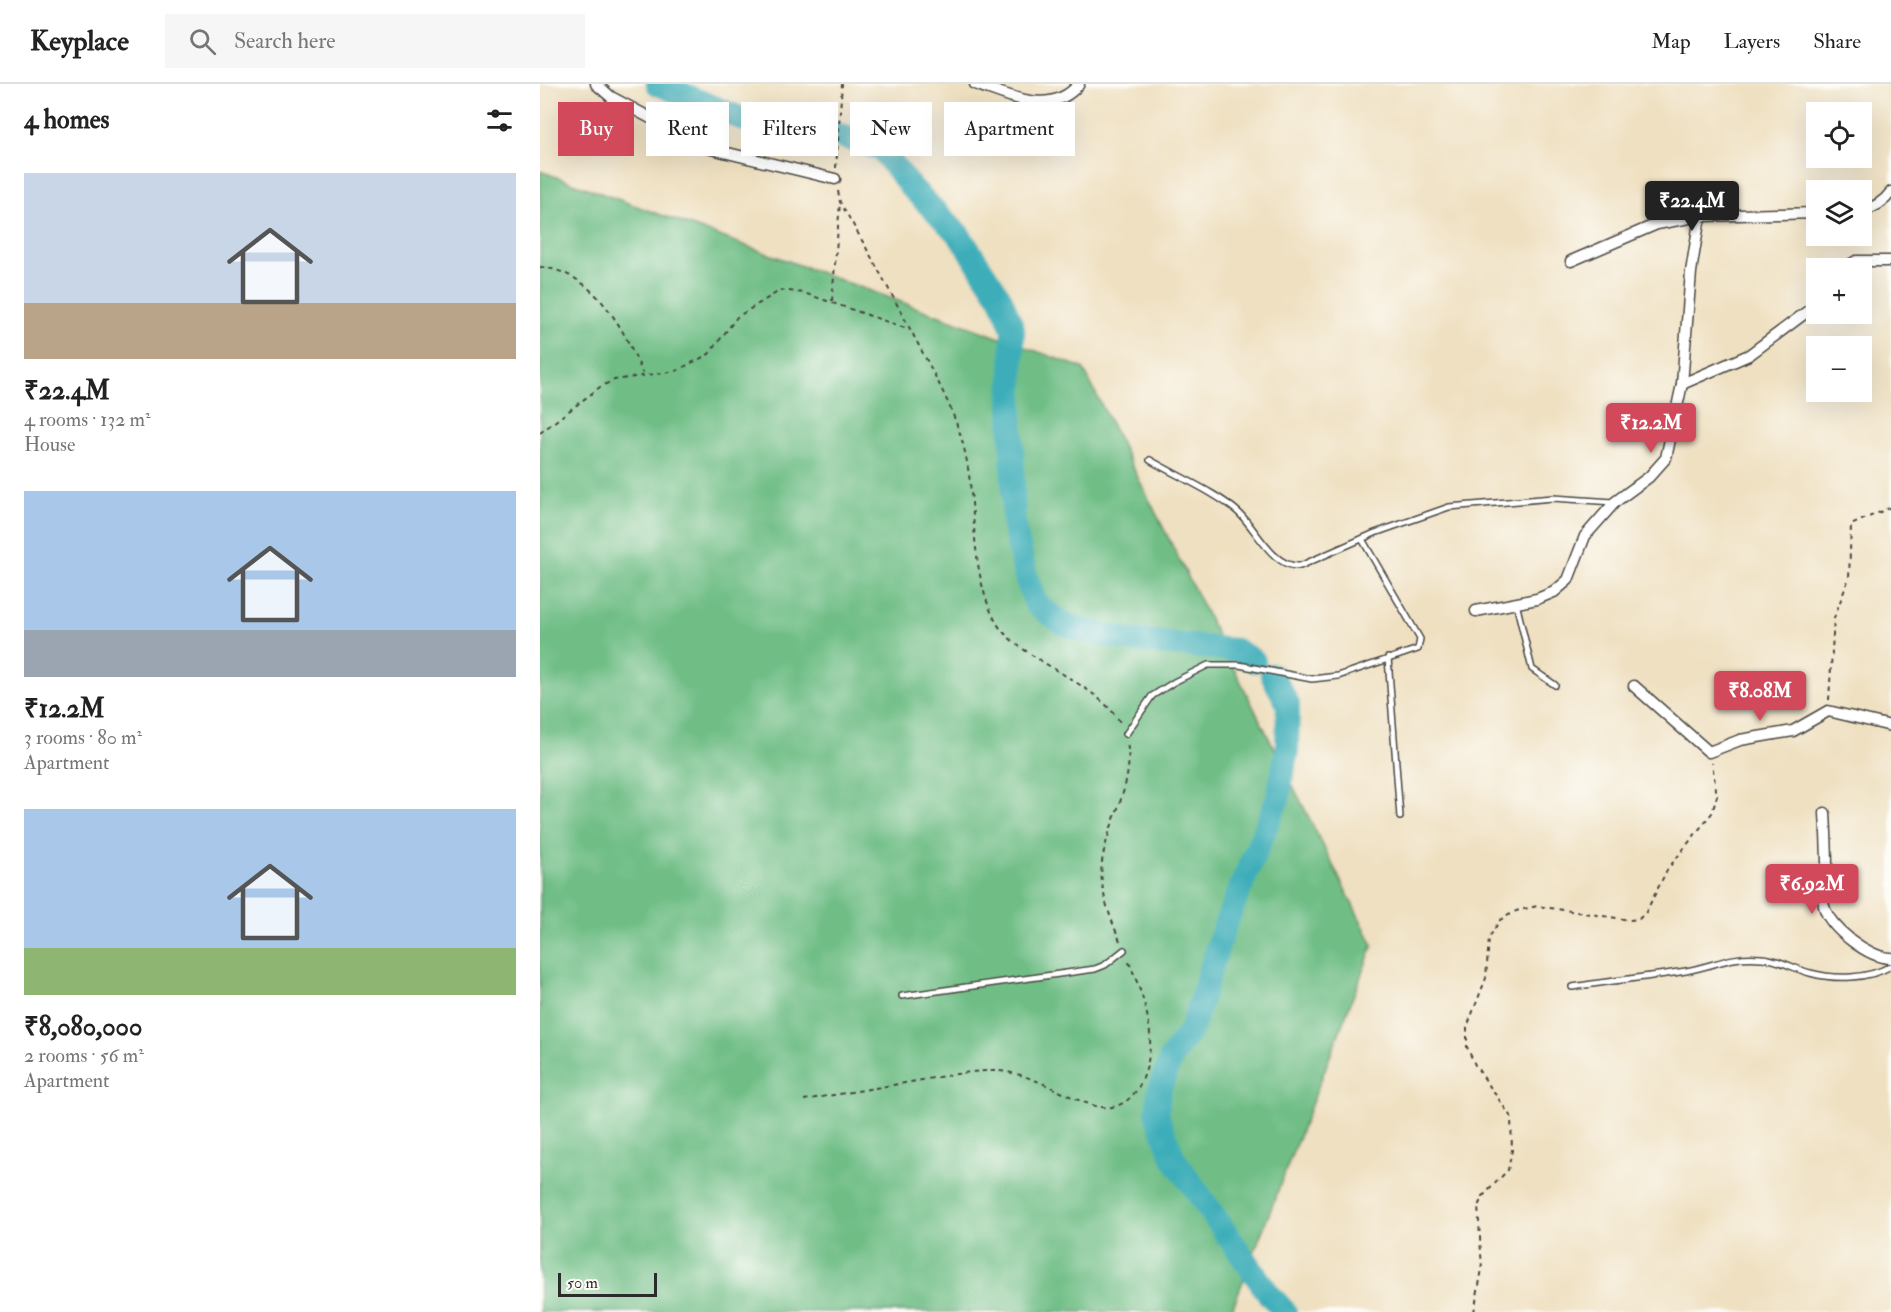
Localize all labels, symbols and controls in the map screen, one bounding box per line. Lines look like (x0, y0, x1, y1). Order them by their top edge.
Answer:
search box (165, 14, 585, 68)
text: Keyplace (30, 24, 129, 59)
icon: search (186, 25, 219, 58)
text: Search here (234, 27, 336, 55)
text: Map (1651, 28, 1691, 55)
text: Layers (1724, 28, 1780, 55)
text: Share (1813, 28, 1861, 55)
chip: Buy (558, 102, 634, 156)
chip: Rent (646, 102, 729, 156)
chip: Filters (741, 102, 838, 156)
chip: New (850, 102, 932, 156)
chip: Apartment (944, 102, 1075, 156)
map controls (1806, 102, 1872, 402)
button: locate (1806, 102, 1872, 168)
text: 4 homes (24, 104, 110, 136)
icon: filters (483, 104, 516, 137)
button: layers (1806, 180, 1872, 246)
pin: ₹22.4M (1643, 181, 1741, 232)
text: ₹22.4M (1659, 188, 1725, 213)
icon: home (216, 212, 324, 320)
button: + (1806, 258, 1872, 324)
button: − (1806, 336, 1872, 402)
text: ₹22.4M (24, 375, 110, 407)
pin: ₹12.2M (1602, 403, 1700, 454)
text: 4 rooms · 132 m² (24, 407, 151, 432)
text: ₹12.2M (1620, 410, 1682, 435)
text: House (24, 432, 75, 457)
icon: home (216, 530, 324, 638)
pin: ₹8.08M (1711, 671, 1809, 722)
text: ₹8.08M (1728, 678, 1792, 703)
text: ₹12.2M (24, 693, 105, 725)
text: 3 rooms · 80 m² (24, 725, 142, 750)
text: Apartment (24, 750, 109, 775)
icon: home (216, 848, 324, 956)
pin: ₹6.92M (1763, 864, 1861, 915)
text: ₹6.92M (1779, 871, 1845, 896)
text: ₹8,080,000 (24, 1011, 142, 1043)
text: 2 rooms · 56 m² (24, 1043, 144, 1068)
text: Apartment (24, 1068, 109, 1093)
scale bar (558, 1270, 657, 1298)
text: 50 m (567, 1273, 598, 1293)

